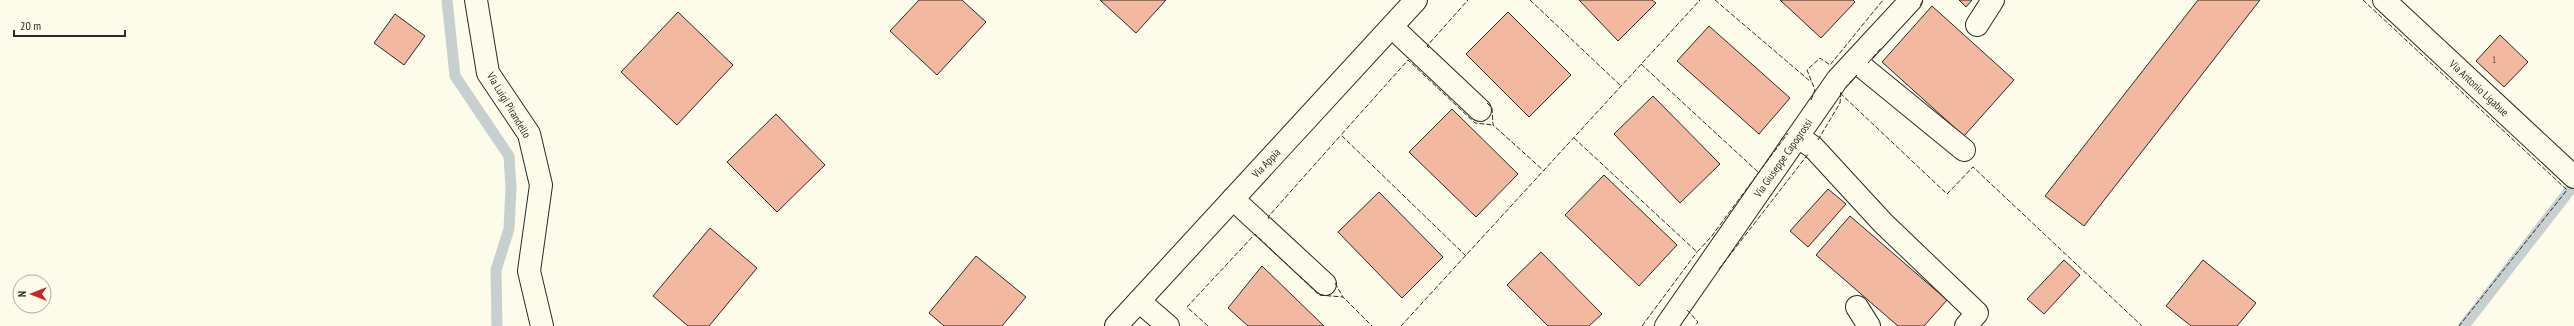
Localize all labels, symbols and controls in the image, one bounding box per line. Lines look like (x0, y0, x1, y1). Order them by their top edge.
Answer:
scale bar (14, 12, 125, 38)
text: 20 m (20, 18, 41, 33)
house number: 1 (2492, 54, 2496, 65)
street label: Via Antonio Ligabue (2446, 56, 2512, 119)
street label: Via Luigi Pirandello (483, 69, 534, 141)
street label: Via Giuseppe Capogrossi (1750, 116, 1815, 201)
street label: Via Appia (1248, 145, 1283, 181)
north arrow (12, 274, 52, 314)
text: N (15, 291, 29, 297)

